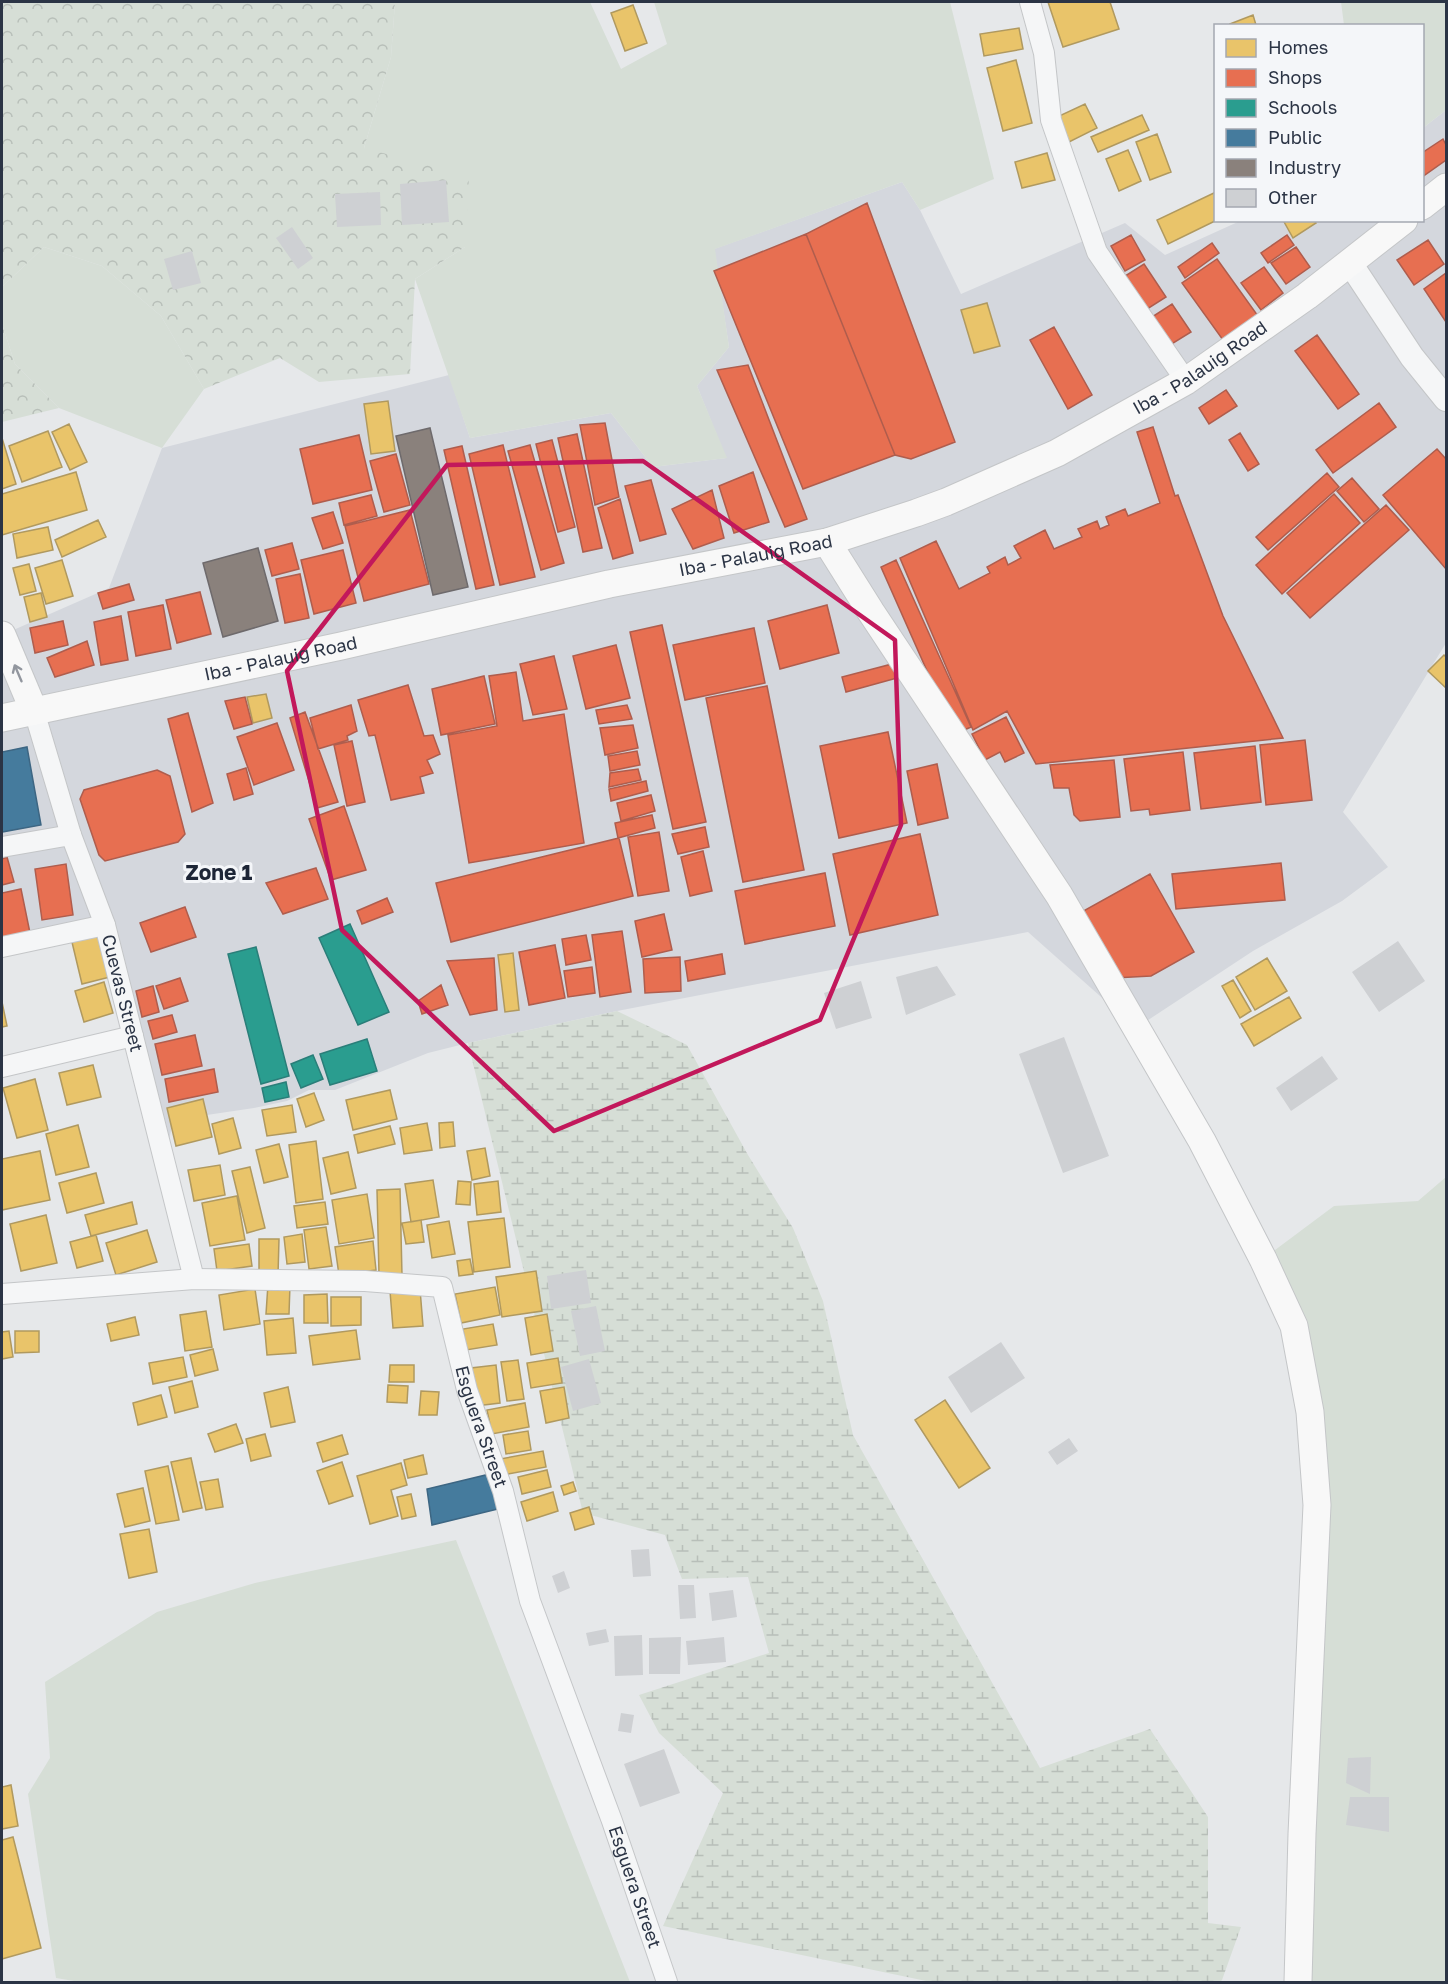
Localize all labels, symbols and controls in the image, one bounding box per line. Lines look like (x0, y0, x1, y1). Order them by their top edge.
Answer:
legend (1214, 24, 1424, 222)
text: Homes (1268, 36, 1328, 58)
text: Shops (1268, 66, 1322, 88)
text: Schools (1268, 96, 1337, 118)
text: Public (1268, 126, 1322, 148)
text: Industry (1268, 156, 1341, 178)
text: Other (1268, 186, 1317, 208)
street label: Iba - Palauig Road (1128, 316, 1271, 419)
street label: Iba - Palauig Road (677, 529, 834, 580)
street label: Iba - Palauig Road (202, 631, 359, 685)
one-way arrow (12, 664, 23, 682)
district label: Zone 1 (186, 859, 253, 885)
street label: Cuevas Street (98, 932, 148, 1054)
street label: Esguera Street (451, 1363, 513, 1490)
street label: Esguera Street (604, 1823, 667, 1951)

